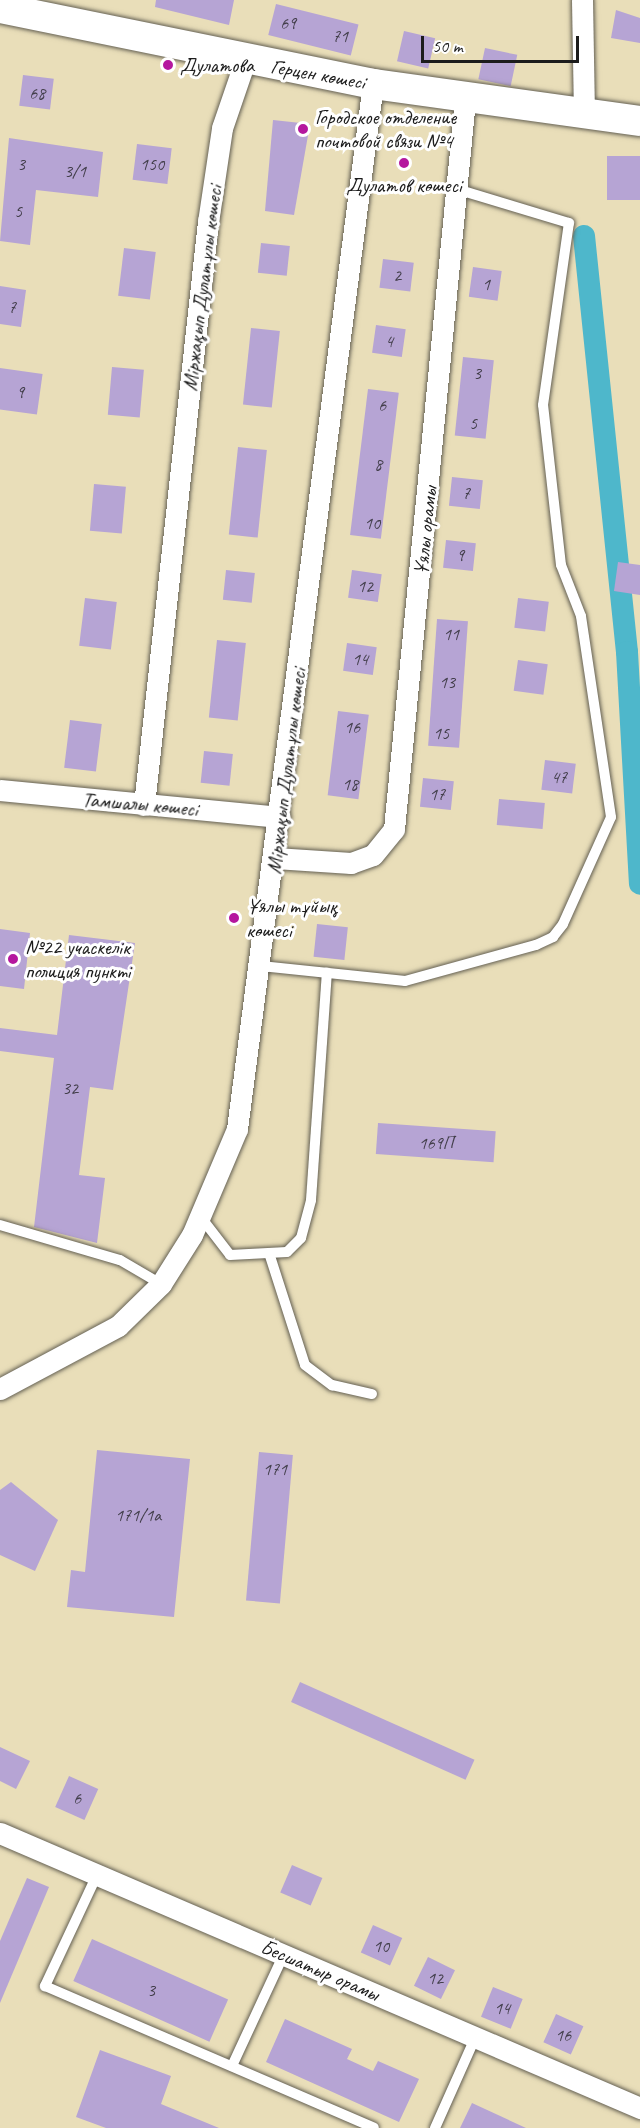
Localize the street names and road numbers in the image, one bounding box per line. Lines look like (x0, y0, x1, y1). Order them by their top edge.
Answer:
street label: Герцен көшесі (269, 53, 367, 95)
street label: Міржақып Дулатұлы көшесі (177, 183, 227, 393)
street label: Ұялы орамы (408, 485, 442, 577)
street label: Міржақып Дулатұлы көшесі (261, 666, 311, 876)
street label: Тамшалы көшесі (81, 786, 199, 822)
street label: Бесшатыр орамы (256, 1933, 384, 2007)

